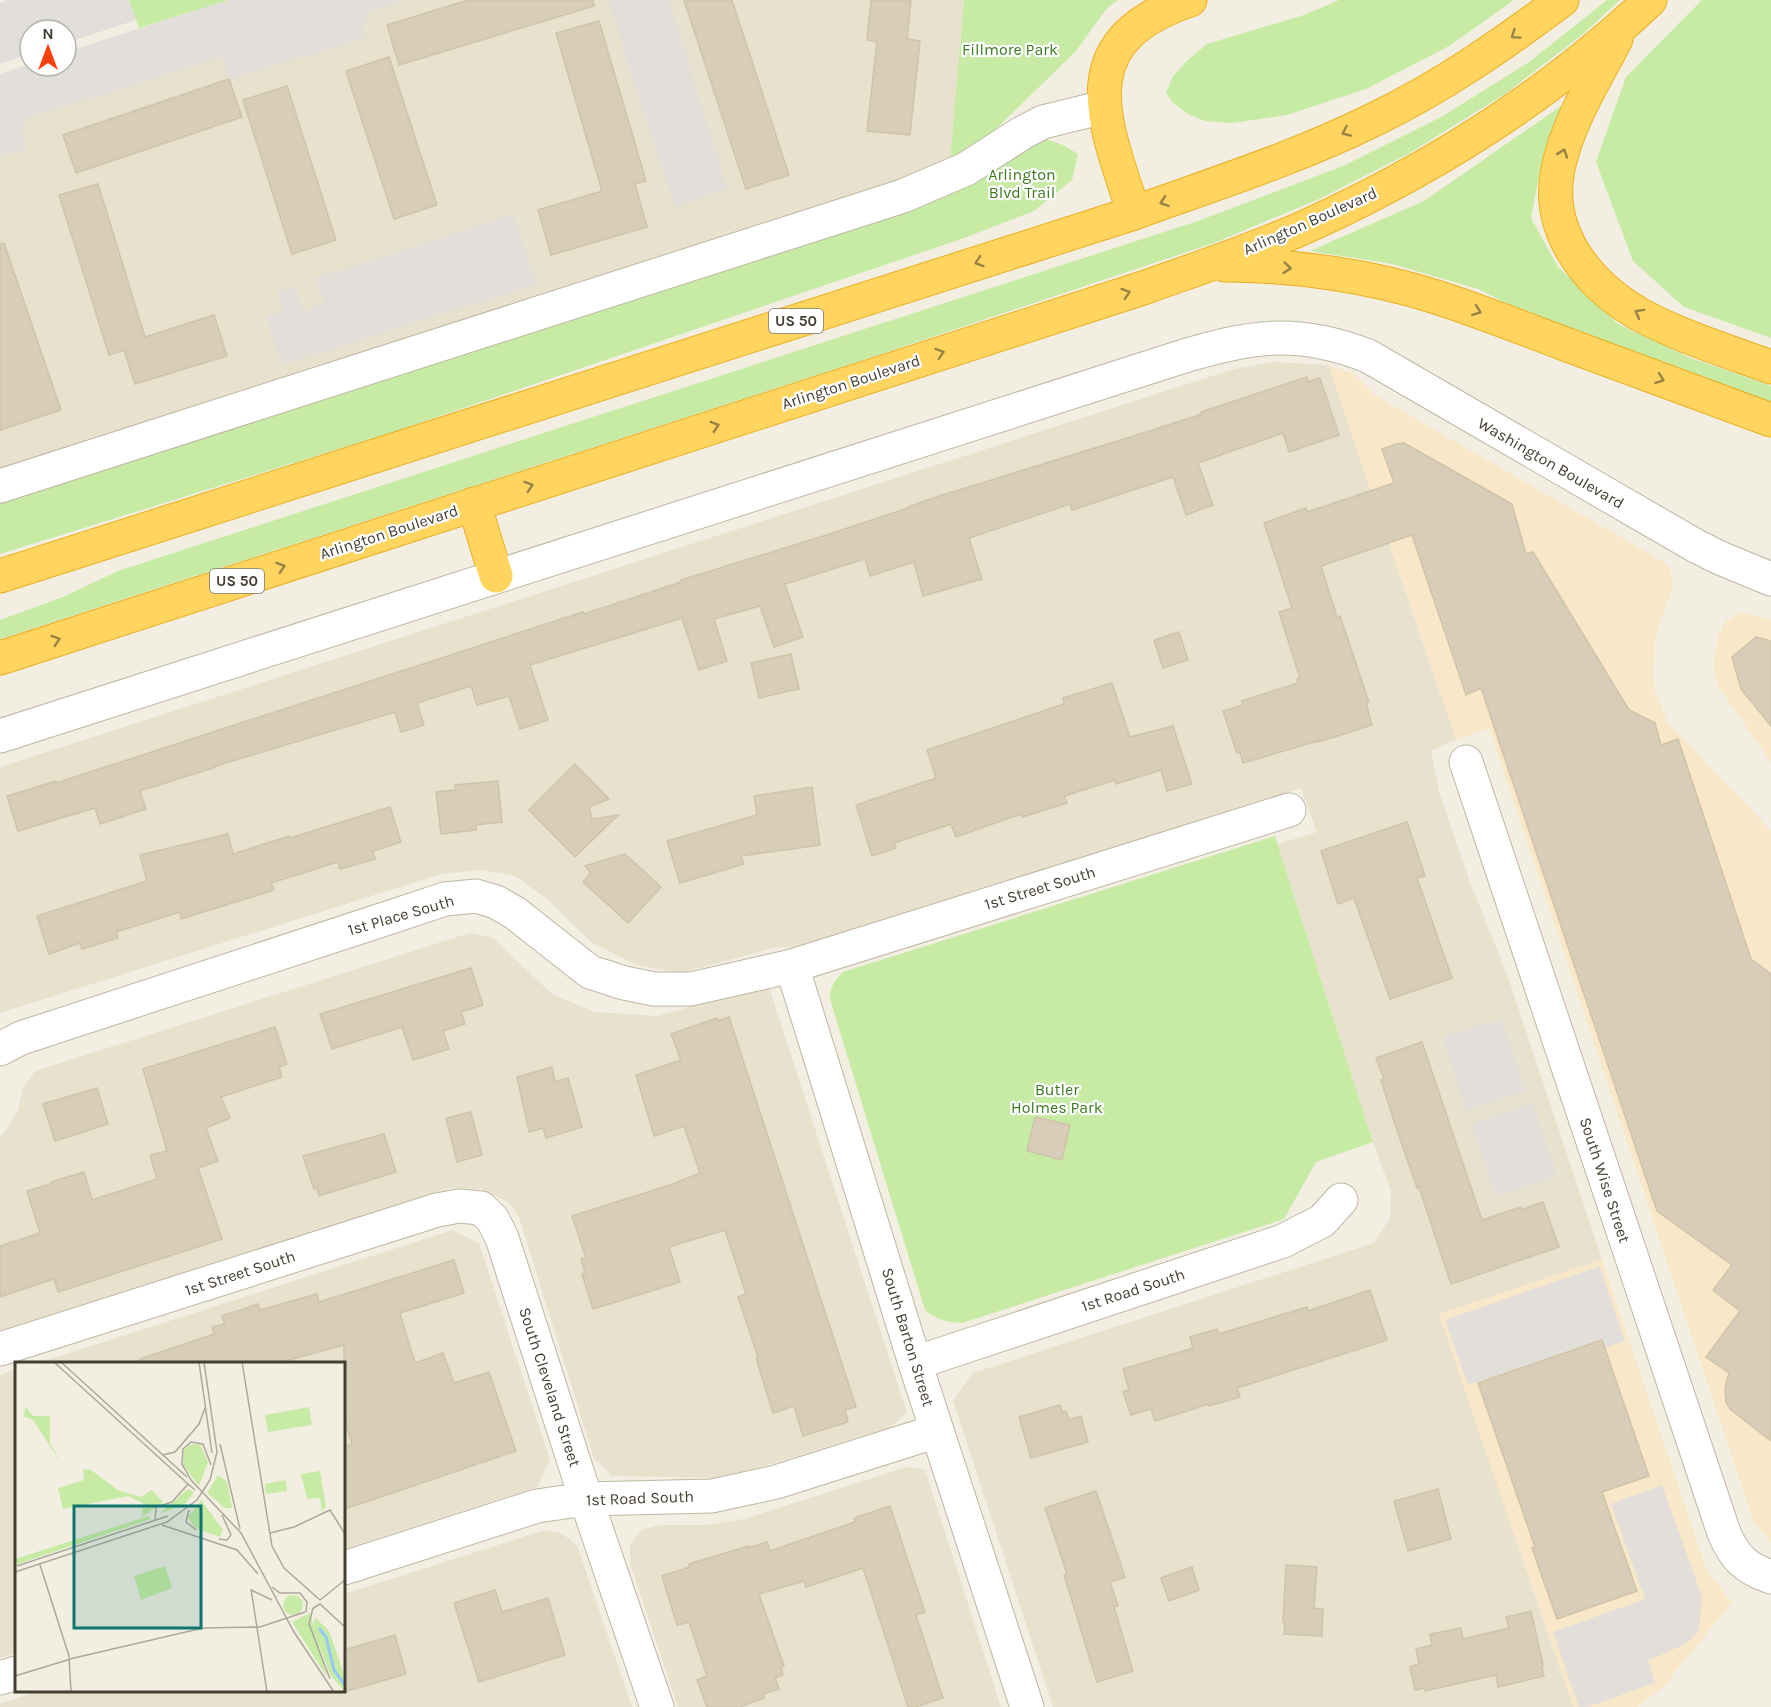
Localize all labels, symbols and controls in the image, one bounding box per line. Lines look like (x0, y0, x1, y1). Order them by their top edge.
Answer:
north arrow (18, 18, 78, 78)
text: N (42, 24, 54, 43)
one-way arrow (1511, 28, 1522, 39)
park label: Fillmore Park (962, 40, 1058, 59)
one-way arrow (1342, 125, 1353, 137)
one-way arrow (1555, 148, 1568, 159)
park label: Arlington Blvd Trail (988, 165, 1056, 202)
street label: Arlington Boulevard (1240, 183, 1380, 259)
one-way arrow (1159, 194, 1170, 207)
one-way arrow (974, 255, 985, 268)
one-way arrow (1283, 261, 1292, 274)
one-way arrow (1120, 288, 1131, 301)
one-way arrow (1471, 304, 1482, 317)
road number: US 50 (769, 309, 823, 333)
one-way arrow (1635, 309, 1646, 320)
one-way arrow (934, 348, 945, 361)
street label: Arlington Boulevard (779, 351, 923, 413)
one-way arrow (1654, 371, 1664, 384)
street label: Washington Boulevard (1475, 413, 1627, 513)
one-way arrow (709, 421, 720, 434)
one-way arrow (523, 481, 534, 494)
street label: Arlington Boulevard (317, 501, 461, 563)
one-way arrow (275, 562, 286, 574)
road number: US 50 (210, 569, 264, 593)
one-way arrow (50, 635, 61, 647)
street label: 1st Street South (982, 862, 1098, 914)
street label: 1st Place South (346, 891, 456, 939)
park label: Butler Holmes Park (1011, 1080, 1103, 1117)
street label: South Wise Street (1576, 1115, 1634, 1245)
street label: 1st Street South (182, 1246, 298, 1300)
street label: 1st Road South (1079, 1264, 1187, 1316)
street label: South Barton Street (878, 1265, 938, 1409)
street label: South Cleveland Street (515, 1305, 585, 1469)
inset map (15, 1362, 345, 1692)
street label: 1st Road South (586, 1487, 694, 1509)

